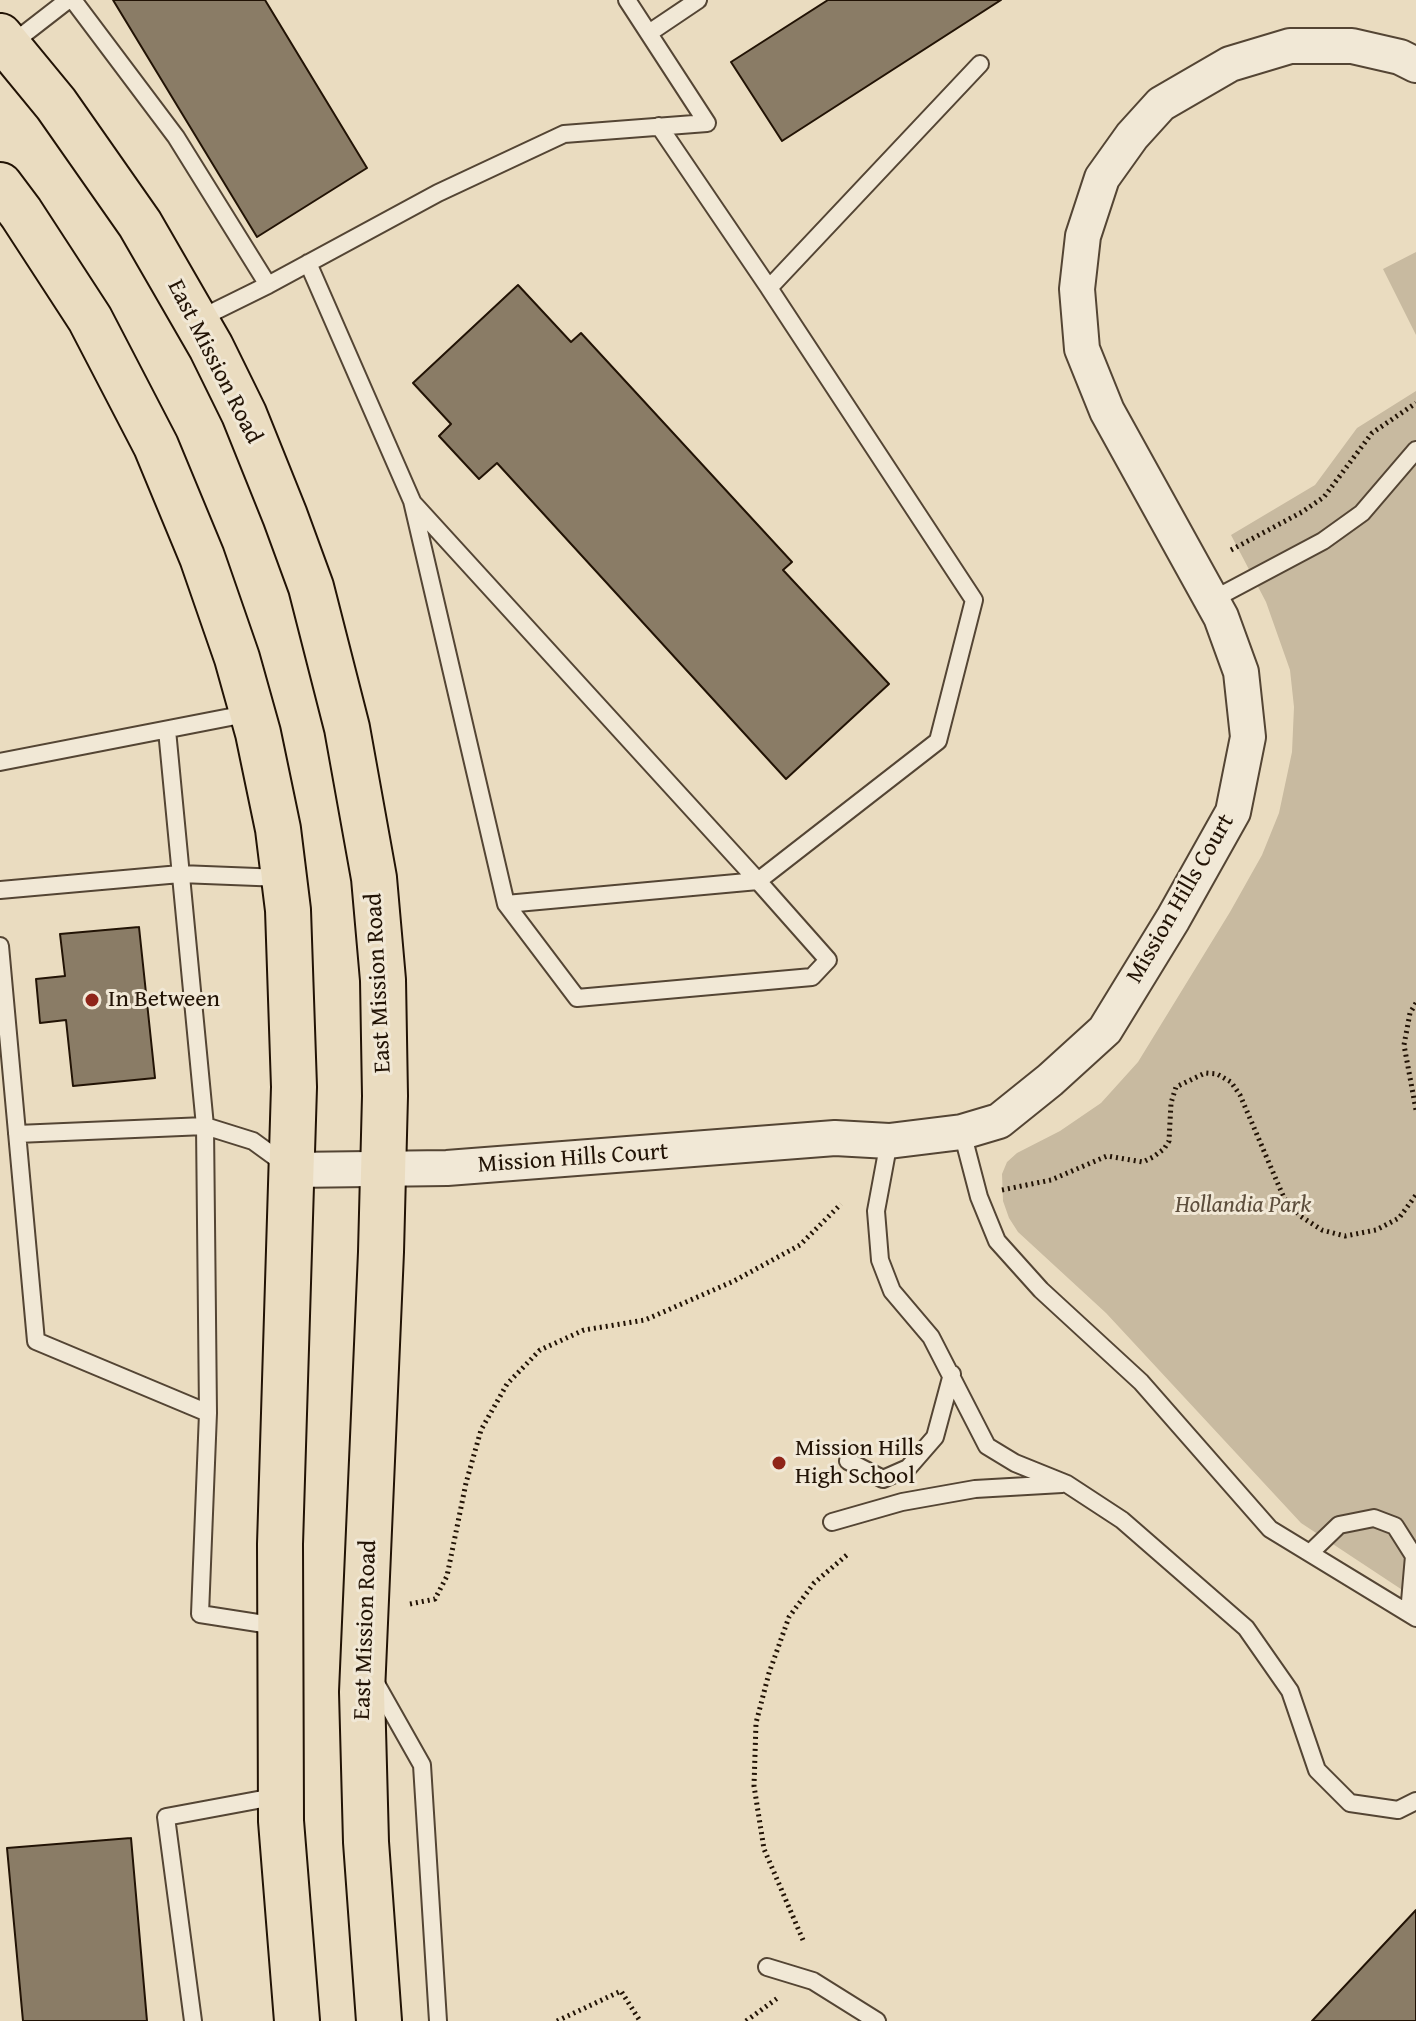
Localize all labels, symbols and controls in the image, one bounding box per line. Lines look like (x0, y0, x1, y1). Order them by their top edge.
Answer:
street label: East Mission Road (160, 275, 268, 449)
street label: Mission Hills Court (1121, 809, 1241, 989)
street label: East Mission Road (360, 892, 398, 1074)
place label: In Between (108, 986, 220, 1014)
marker: In Between (83, 991, 101, 1009)
street label: Mission Hills Court (477, 1138, 669, 1180)
park label: Hollandia Park (1175, 1192, 1311, 1220)
place label: Mission Hills High School (795, 1435, 924, 1491)
marker: Mission Hills High School (770, 1454, 788, 1472)
street label: East Mission Road (348, 1539, 384, 1721)

